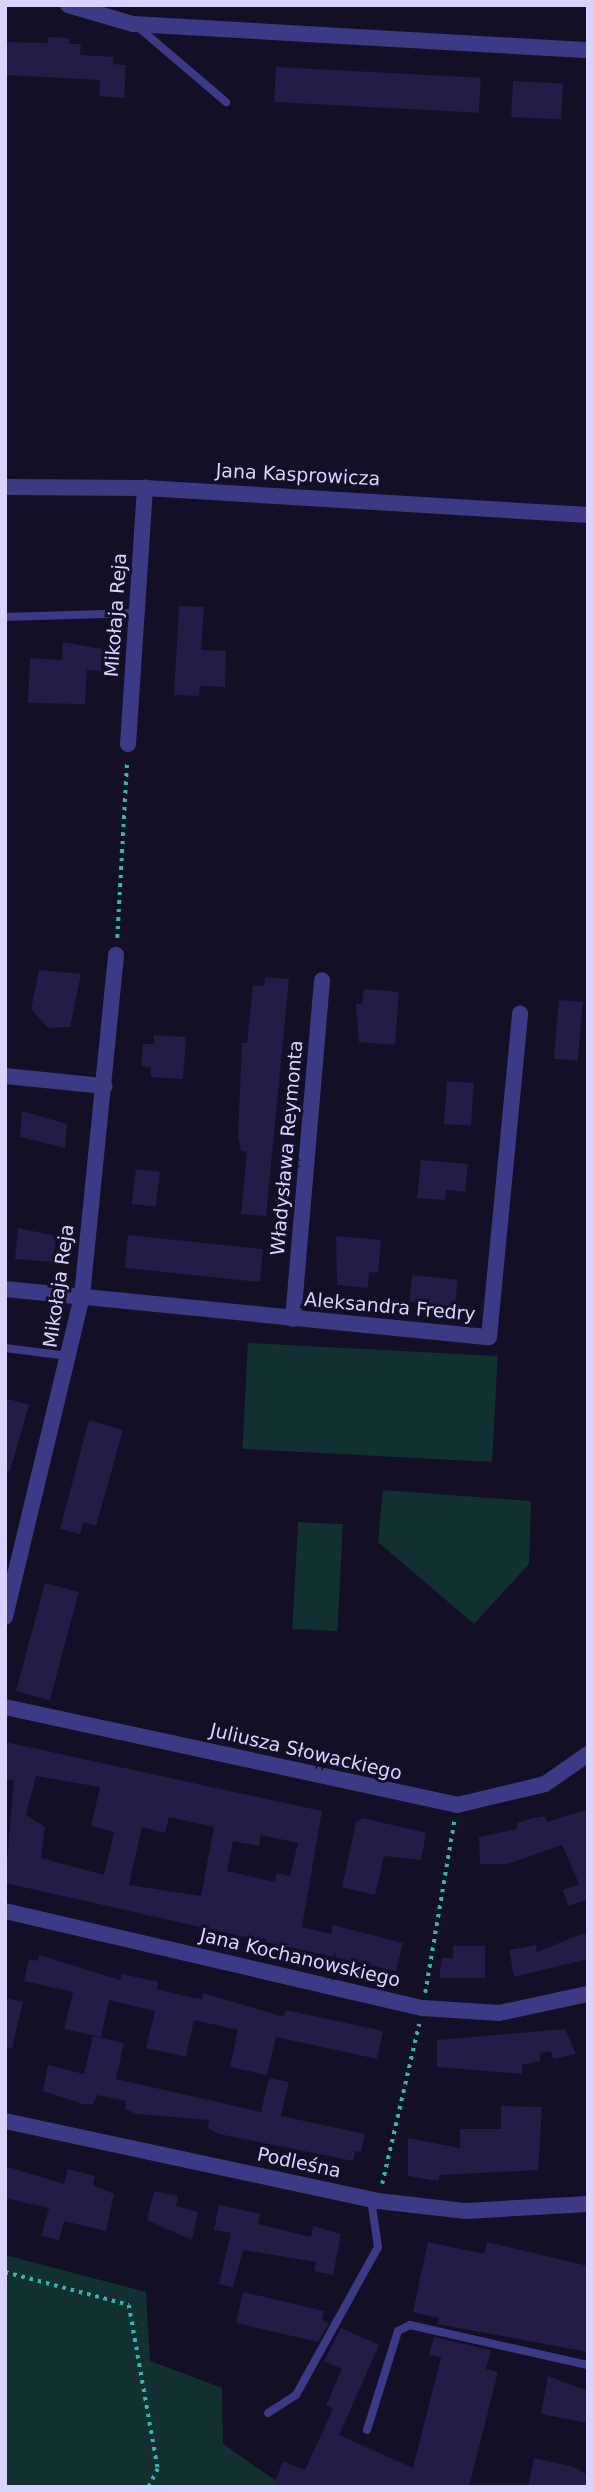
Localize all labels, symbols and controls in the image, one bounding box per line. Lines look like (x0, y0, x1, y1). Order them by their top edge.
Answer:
street label: Jana Kasprowicza (215, 459, 381, 491)
street label: Mikołaja Reja (100, 552, 132, 678)
street label: Władysława Reymonta (266, 1039, 308, 1257)
street label: Mikołaja Reja (39, 1223, 79, 1349)
street label: Aleksandra Fredry (303, 1288, 477, 1326)
street label: Juliusza Słowackiego (208, 1719, 404, 1785)
street label: Jana Kochanowskiego (198, 1924, 402, 1992)
street label: Podleśna (255, 2143, 343, 2183)

